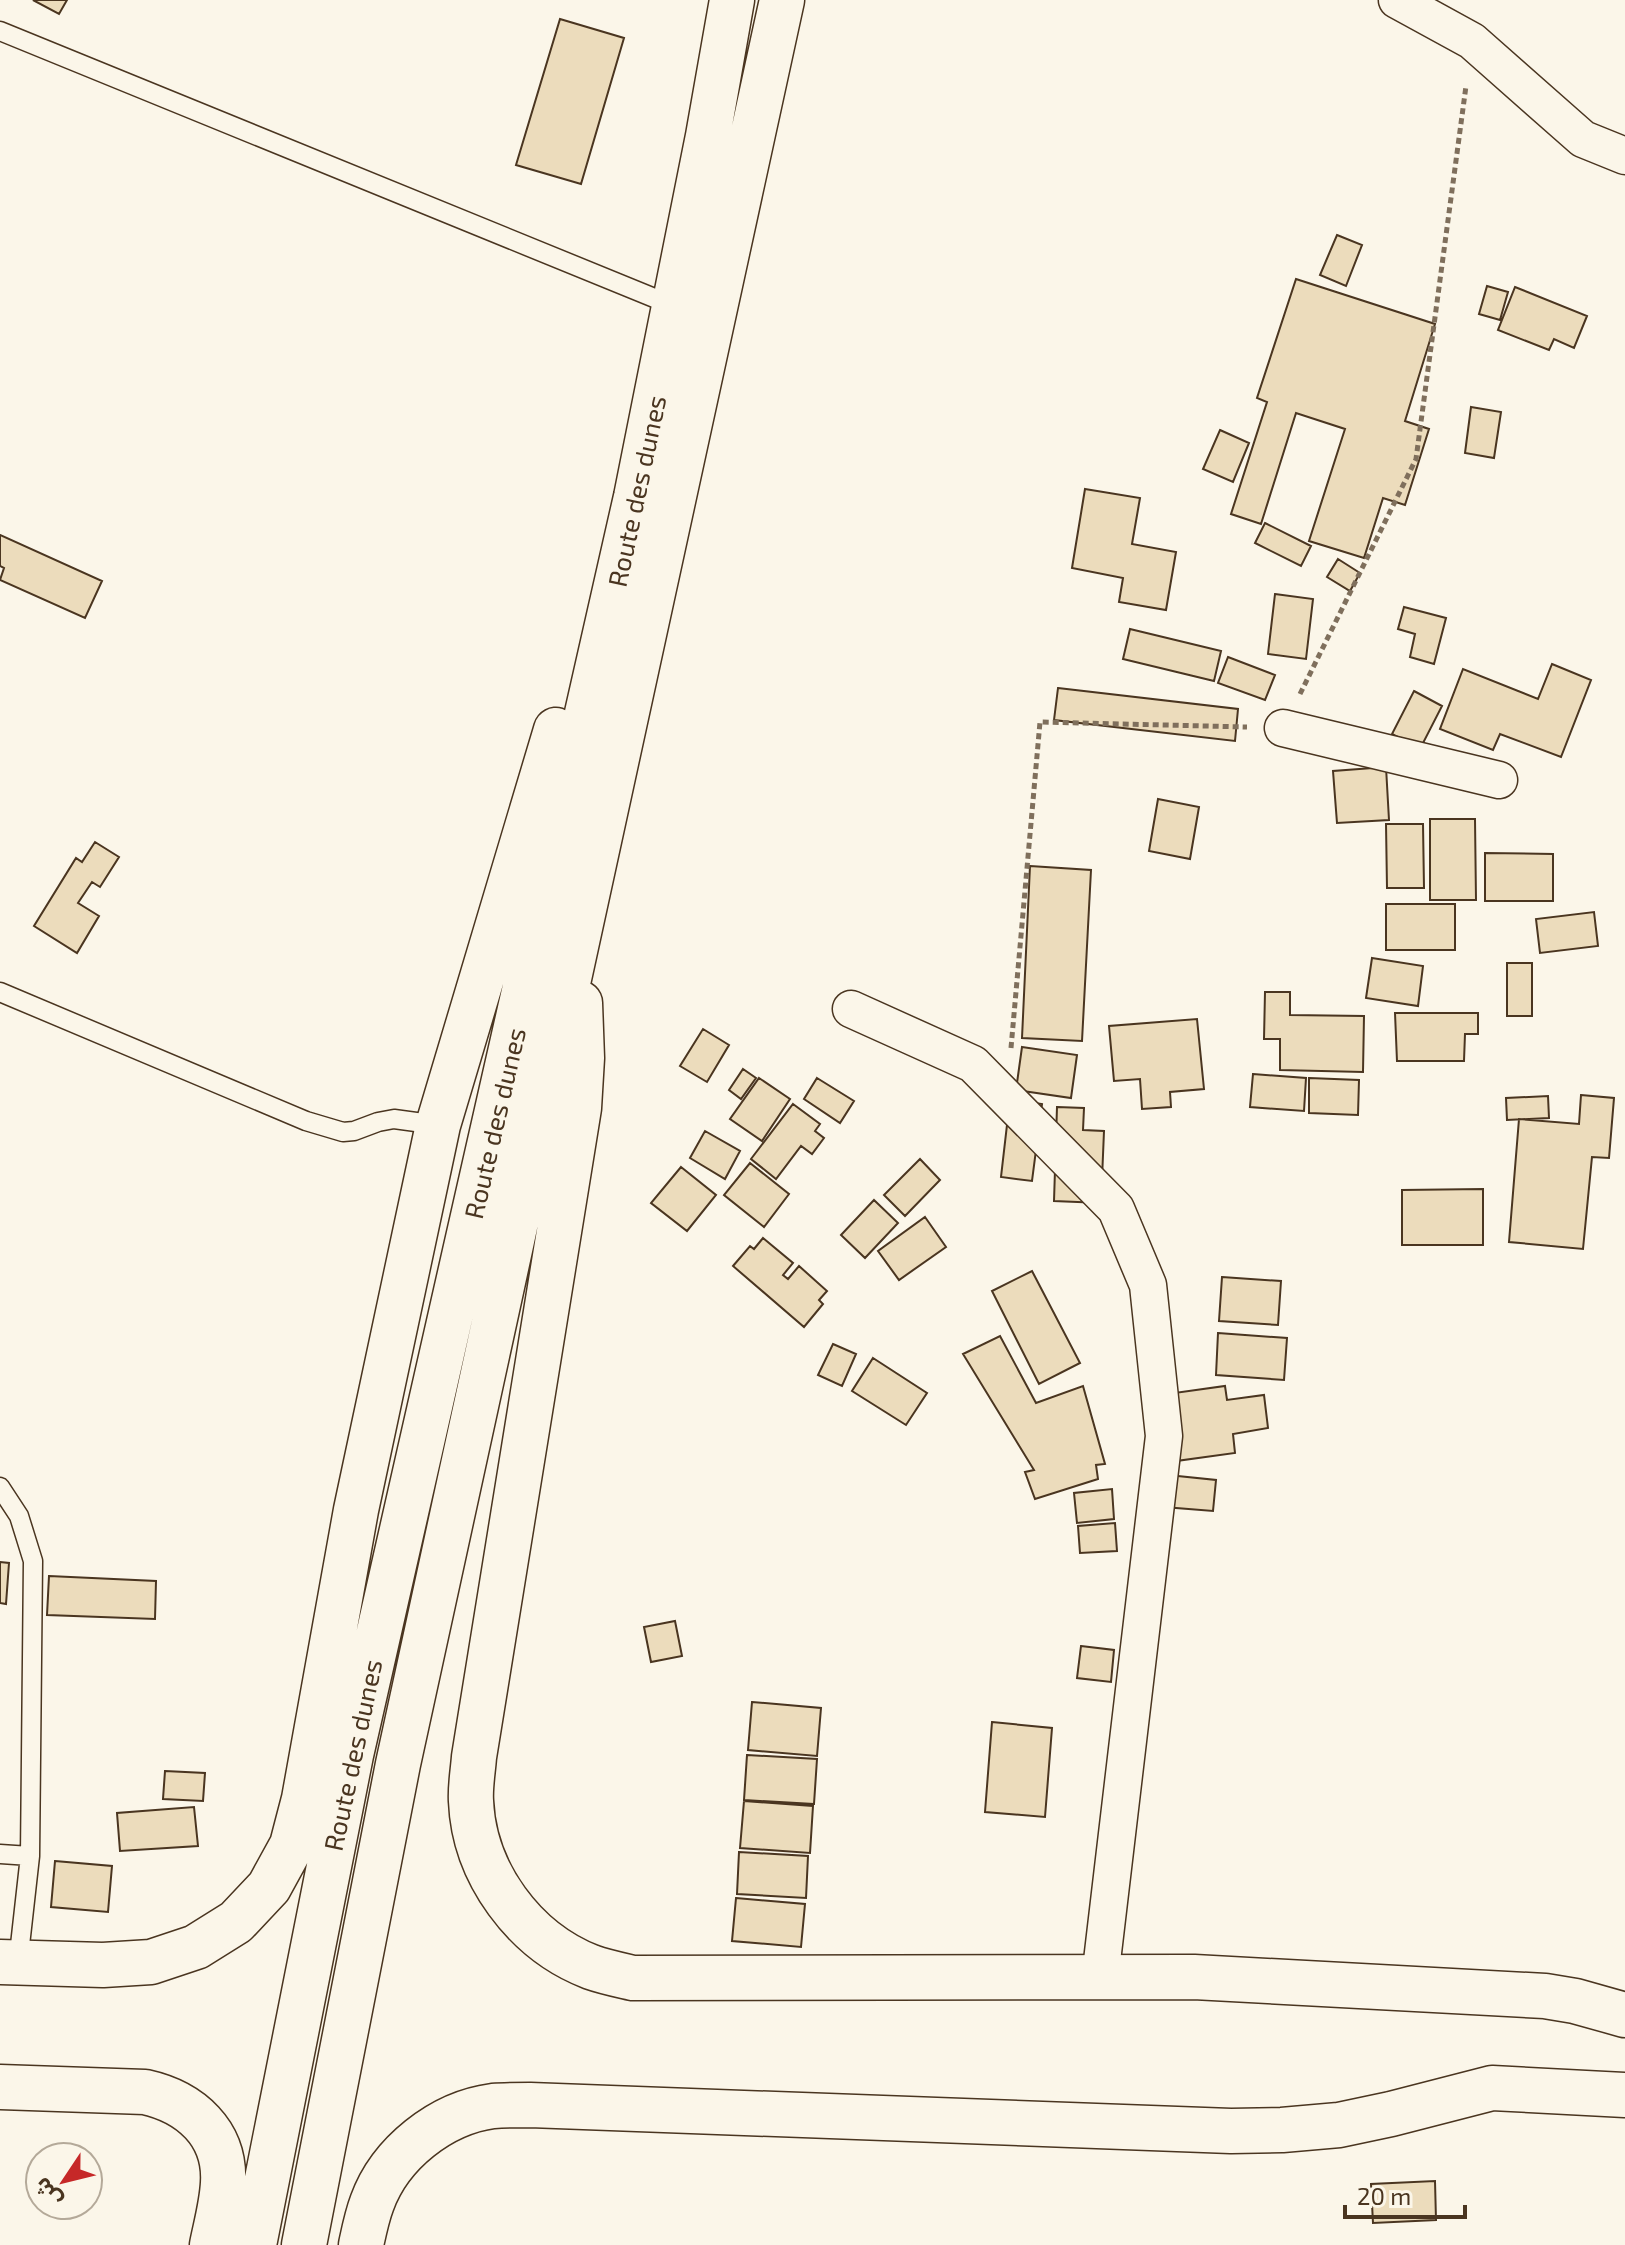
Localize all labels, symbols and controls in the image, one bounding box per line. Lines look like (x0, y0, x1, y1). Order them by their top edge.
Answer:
street label: Route des dunes (601, 392, 671, 590)
street label: Route des dunes (457, 1024, 531, 1222)
street label: Route des dunes (317, 1656, 387, 1854)
north arrow (24, 2141, 104, 2221)
scale bar (1345, 2169, 1465, 2219)
text: ش (28, 2173, 67, 2213)
text: 20 m (1357, 2181, 1411, 2210)

